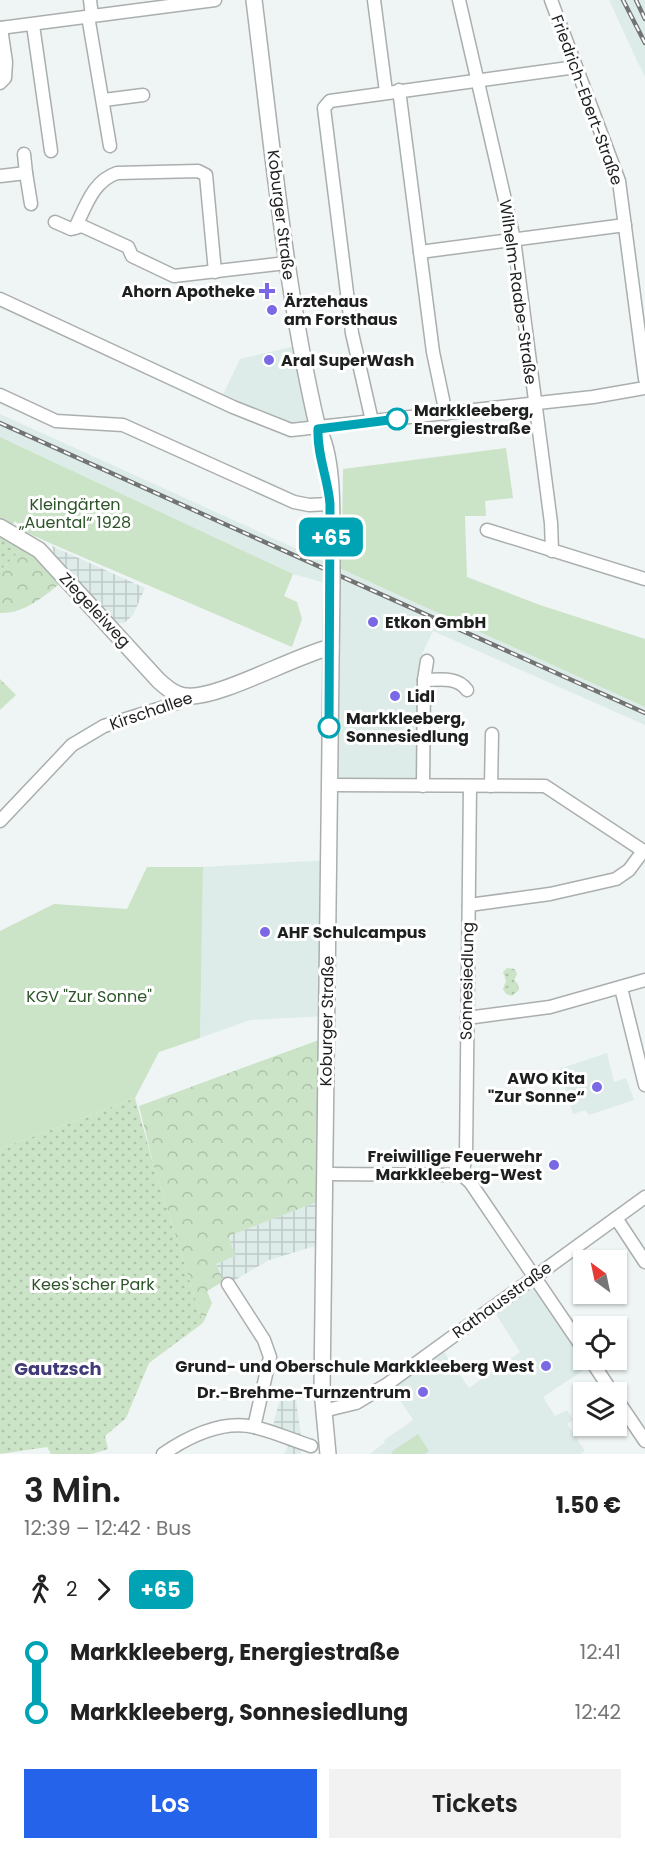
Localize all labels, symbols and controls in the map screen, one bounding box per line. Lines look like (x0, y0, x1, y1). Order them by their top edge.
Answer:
street label: Friedrich-Ebert-Straße (545, 12, 629, 188)
street label: Koburger Straße (262, 149, 300, 281)
street label: Wilhelm-Raabe-Straße (494, 198, 542, 386)
place label: Ahorn Apotheke (121, 280, 255, 303)
marker: Ahorn Apotheke (260, 284, 274, 298)
place label: Ärztehaus am Forsthaus (284, 290, 398, 331)
marker: Ärztehaus am Forsthaus (265, 303, 279, 317)
place label: Aral SuperWash (281, 349, 414, 372)
marker: Aral SuperWash (262, 353, 276, 367)
place label: Markkleeberg, Energiestraße (414, 399, 534, 440)
marker: Markkleeberg, Energiestraße (386, 408, 408, 430)
park label: Kleingärten „Auental“ 1928 (18, 493, 131, 534)
line badge: +65 (296, 518, 366, 556)
text: +65 (311, 523, 351, 552)
street label: Ziegeleiweg (54, 567, 136, 653)
place label: Etkon GmbH (385, 611, 486, 634)
marker: Etkon GmbH (366, 615, 380, 629)
place label: Lidl (407, 685, 435, 708)
street label: Kirschallee (106, 686, 196, 736)
marker: Lidl (388, 689, 402, 703)
place label: Markkleeberg, Sonnesiedlung (346, 707, 469, 748)
marker: Markkleeberg, Sonnesiedlung (318, 716, 340, 738)
place label: AHF Schulcampus (277, 921, 427, 944)
street label: Sonnesiedlung (454, 922, 480, 1040)
marker: AHF Schulcampus (258, 925, 272, 939)
street label: Koburger Straße (314, 955, 340, 1087)
park label: KGV "Zur Sonne" (26, 985, 152, 1008)
place label: AWO Kita "Zur Sonne“ (488, 1067, 585, 1108)
marker: AWO Kita "Zur Sonne“ (590, 1080, 604, 1094)
place label: Freiwillige Feuerwehr Markkleeberg-West (368, 1145, 542, 1186)
marker: Freiwillige Feuerwehr Markkleeberg-West (547, 1158, 561, 1172)
north arrow (573, 1250, 627, 1304)
map controls (573, 1250, 627, 1436)
street label: Rathausstraße (448, 1256, 556, 1344)
park label: Kees'scher Park (31, 1273, 155, 1296)
button: locate (573, 1316, 627, 1370)
place label: Grund- und Oberschule Markkleeberg West (175, 1355, 534, 1378)
district label: Gautzsch (14, 1356, 102, 1381)
marker: Grund- und Oberschule Markkleeberg West (539, 1359, 553, 1373)
place label: Dr.-Brehme-Turnzentrum (197, 1381, 411, 1404)
button: layers (573, 1382, 627, 1436)
marker: Dr.-Brehme-Turnzentrum (416, 1385, 430, 1399)
text: 3 Min. (24, 1467, 121, 1514)
text: 1.50 € (556, 1490, 621, 1521)
text: 12:39 – 12:42 · Bus (24, 1514, 191, 1542)
icon: walk (24, 1573, 57, 1606)
icon: forward (87, 1573, 120, 1606)
text: 2 (66, 1575, 78, 1603)
text: +65 (141, 1575, 181, 1604)
text: Markkleeberg, Energiestraße (70, 1637, 400, 1668)
text: 12:41 (580, 1638, 621, 1666)
text: Markkleeberg, Sonnesiedlung (70, 1697, 408, 1728)
text: 12:42 (575, 1698, 621, 1726)
button: Los (24, 1769, 317, 1838)
button: Tickets (329, 1769, 621, 1838)

